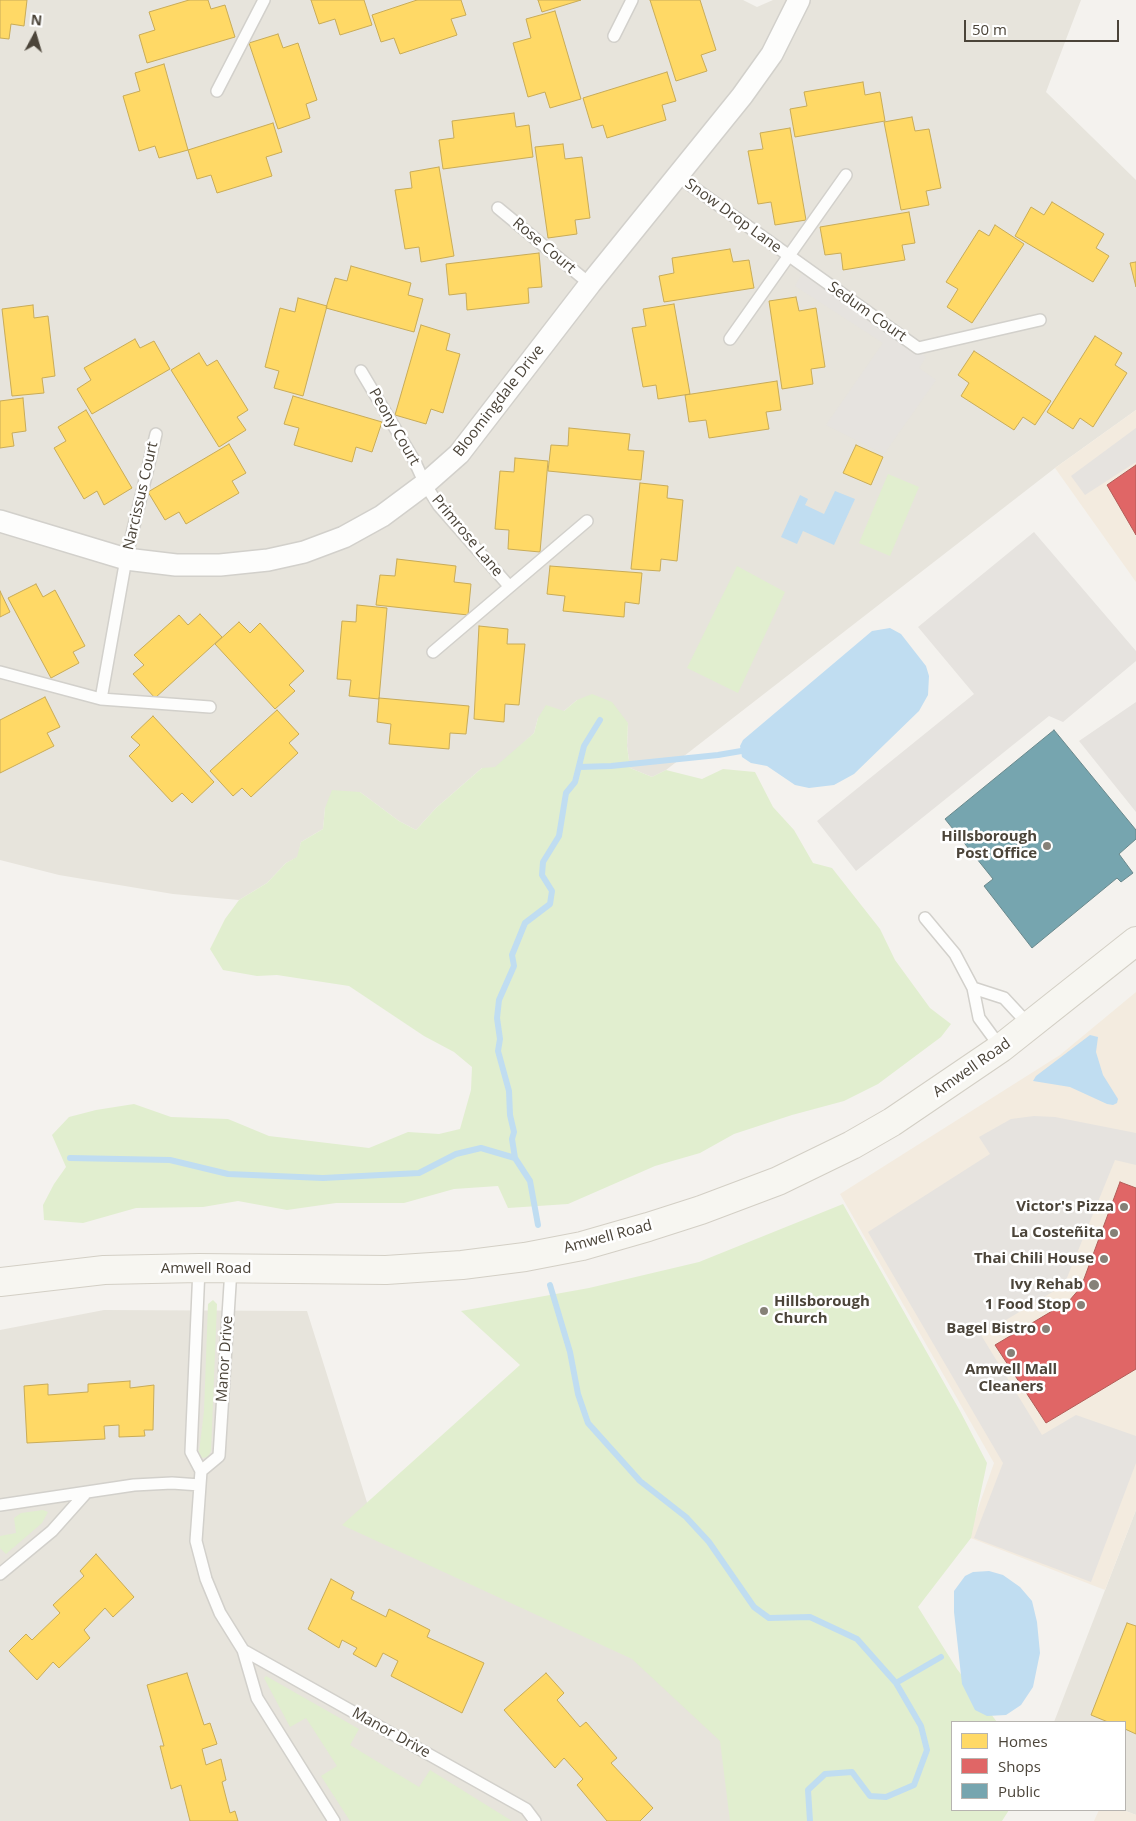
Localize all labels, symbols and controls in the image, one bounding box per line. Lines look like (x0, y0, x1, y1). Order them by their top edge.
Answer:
north arrow (10, 10, 60, 60)
text: N (30, 10, 43, 30)
scale bar (966, 10, 1121, 42)
text: 50 m (972, 19, 1007, 39)
street label: Snow Drop Lane (681, 175, 785, 257)
street label: Rose Court (509, 214, 579, 278)
street label: Sedum Court (824, 278, 910, 346)
street label: Bloomingdale Drive (450, 342, 548, 460)
street label: Peony Court (365, 385, 423, 469)
street label: Narcissus Court (120, 440, 162, 552)
street label: Primrose Lane (428, 491, 506, 581)
place label: Hillsborough Post Office (941, 828, 1037, 863)
marker: Hillsborough Post Office (1041, 840, 1053, 852)
street label: Amwell Road (930, 1035, 1014, 1101)
place label: Victor's Pizza (1016, 1198, 1114, 1216)
marker: Victor's Pizza (1118, 1201, 1130, 1213)
street label: Amwell Road (562, 1217, 654, 1257)
place label: La Costeñita (1011, 1224, 1104, 1242)
marker: La Costeñita (1108, 1227, 1120, 1239)
place label: Thai Chili House (974, 1250, 1094, 1268)
marker: Thai Chili House (1098, 1253, 1110, 1265)
street label: Amwell Road (161, 1260, 251, 1278)
place label: Ivy Rehab (1010, 1276, 1083, 1294)
marker: Ivy Rehab (1087, 1278, 1101, 1292)
place label: Hillsborough Church (774, 1293, 870, 1328)
place label: 1 Food Stop (985, 1296, 1071, 1314)
marker: 1 Food Stop (1075, 1299, 1087, 1311)
marker: Hillsborough Church (758, 1305, 770, 1317)
street label: Manor Drive (213, 1315, 237, 1403)
place label: Bagel Bistro (946, 1320, 1036, 1338)
marker: Bagel Bistro (1040, 1323, 1052, 1335)
marker: Amwell Mall Cleaners (1005, 1347, 1017, 1359)
place label: Amwell Mall Cleaners (965, 1361, 1057, 1396)
street label: Manor Drive (349, 1704, 433, 1762)
legend (951, 1721, 1126, 1811)
text: Homes (998, 1731, 1048, 1751)
text: Shops (998, 1756, 1041, 1776)
text: Public (998, 1781, 1040, 1801)

